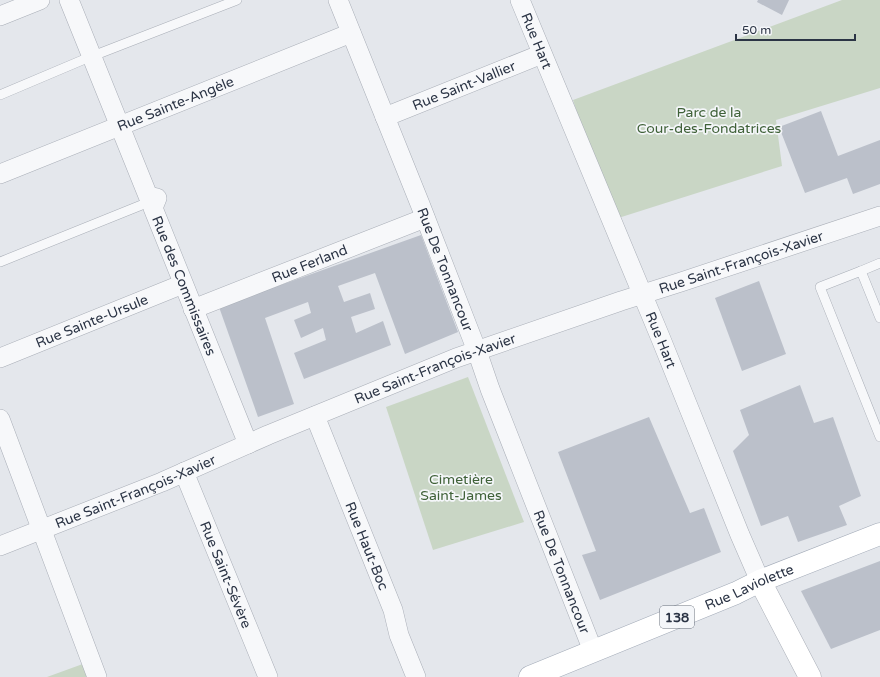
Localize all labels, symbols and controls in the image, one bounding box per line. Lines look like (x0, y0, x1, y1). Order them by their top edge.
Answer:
street label: Rue Hart (517, 10, 556, 72)
scale bar (736, 16, 855, 42)
text: 50 m (742, 23, 771, 37)
street label: Rue Saint-Vallier (410, 57, 519, 114)
street label: Rue Sainte-Angèle (115, 73, 236, 135)
park label: Parc de la Cour-des-Fondatrices (637, 104, 782, 137)
street label: Rue De Tonnancour (413, 205, 477, 334)
street label: Rue des Commissaires (148, 213, 220, 358)
street label: Rue Saint-François-Xavier (657, 227, 826, 297)
street label: Rue Ferland (269, 241, 350, 286)
street label: Rue Sainte-Ursule (33, 291, 151, 352)
street label: Rue Hart (642, 309, 680, 371)
street label: Rue Saint-François-Xavier (352, 330, 519, 408)
street label: Rue Saint-François-Xavier (53, 451, 219, 532)
park label: Cimetière Saint-James (420, 471, 502, 504)
street label: Rue Haut-Boc (341, 499, 392, 593)
street label: Rue De Tonnancour (529, 508, 594, 637)
street label: Rue Saint-Sévère (196, 519, 255, 631)
street label: Rue Laviolette (702, 561, 796, 614)
road number: 138 (660, 606, 694, 628)

